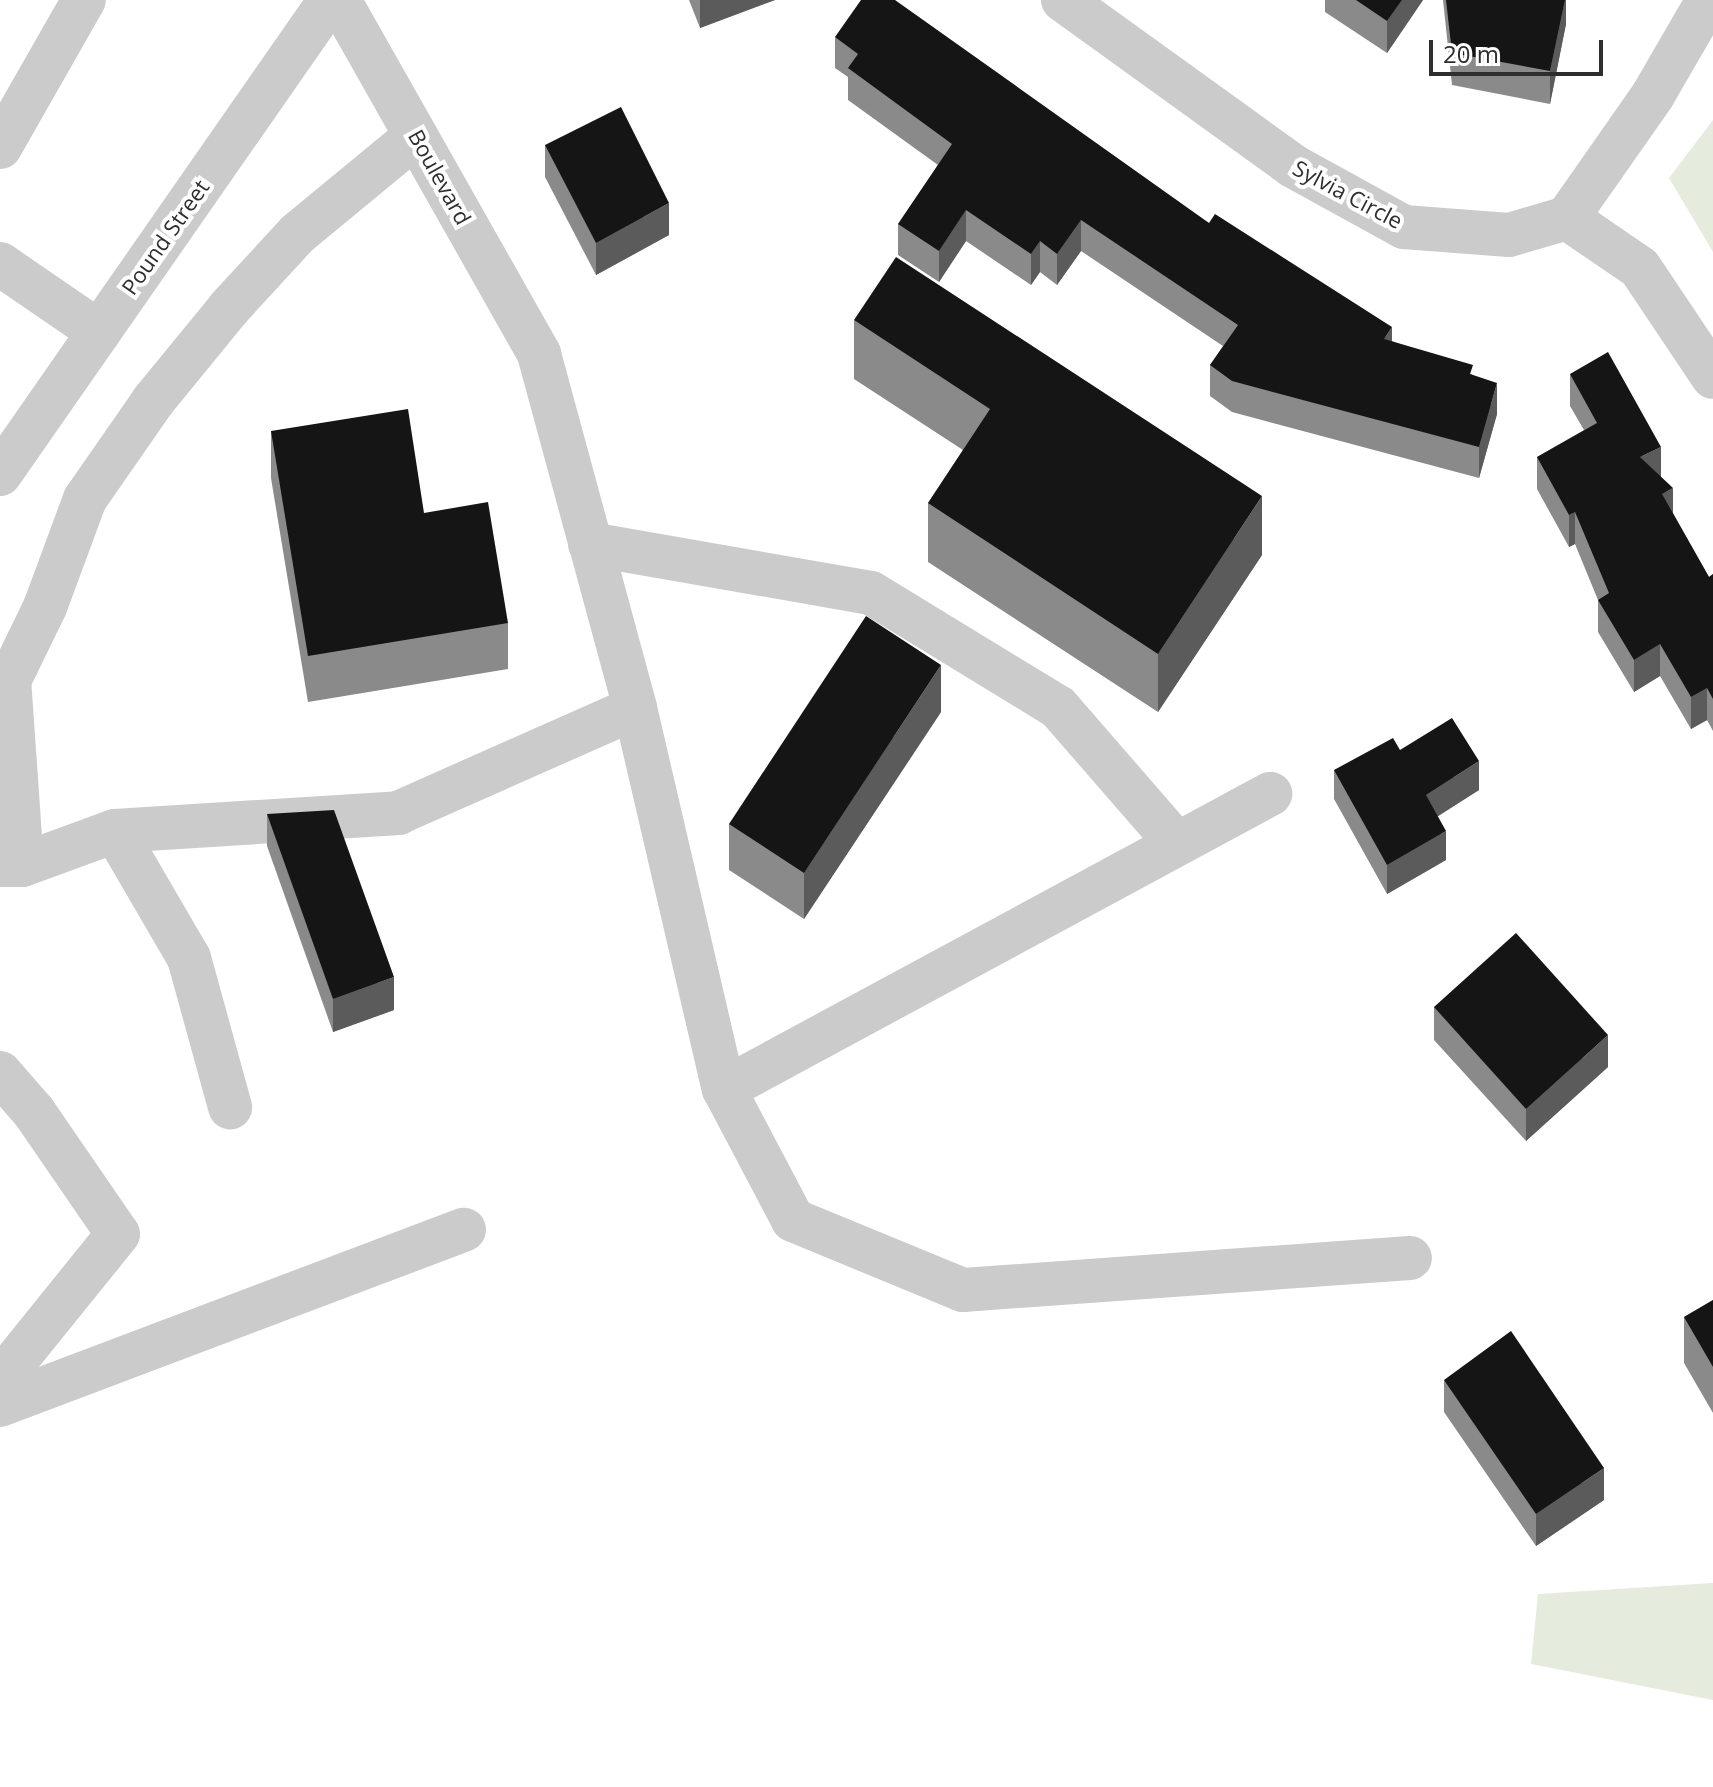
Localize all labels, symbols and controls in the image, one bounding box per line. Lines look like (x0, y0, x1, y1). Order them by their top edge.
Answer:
scale bar (1433, 24, 1607, 74)
text: 20 m (1443, 37, 1499, 70)
street label: Boulevard (403, 125, 477, 229)
street label: Sylvia Circle (1289, 154, 1407, 234)
street label: Pound Street (116, 175, 214, 299)

